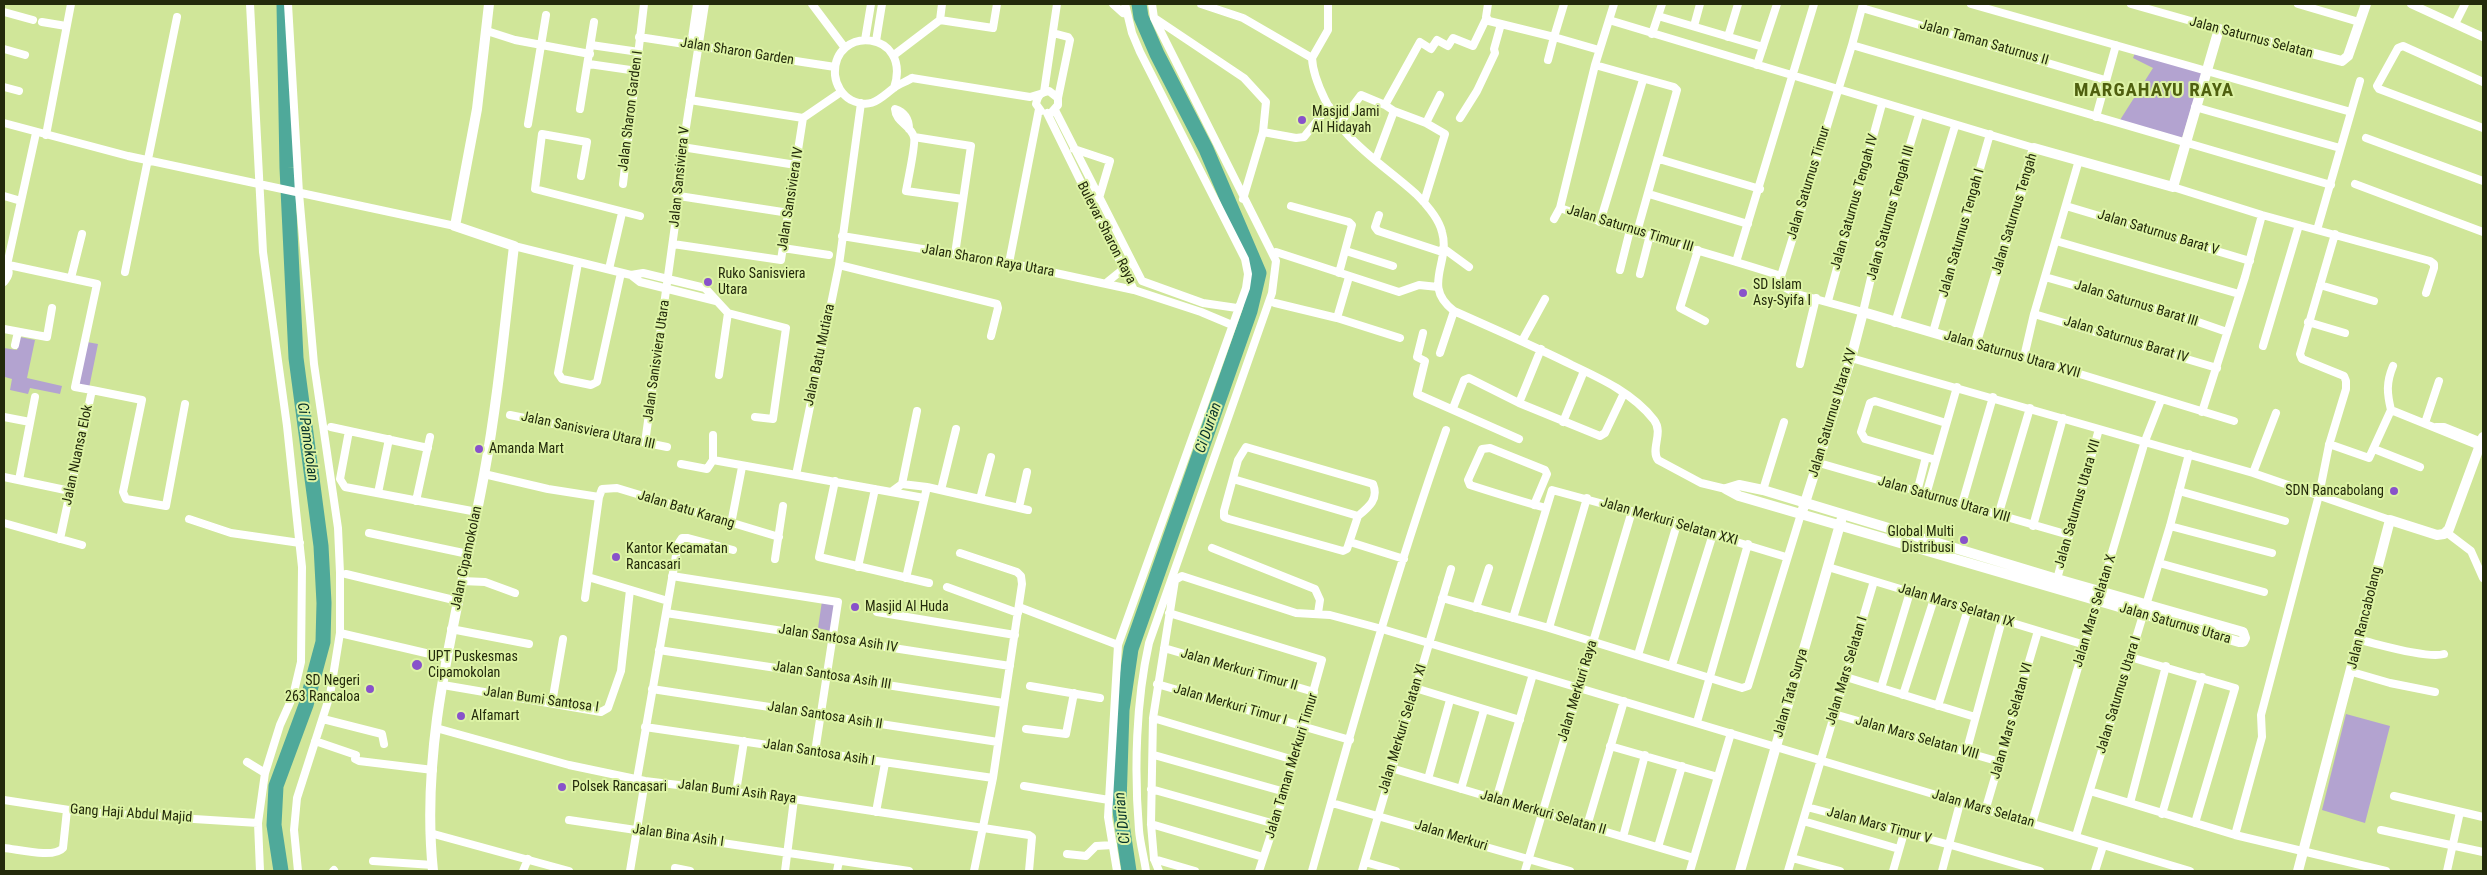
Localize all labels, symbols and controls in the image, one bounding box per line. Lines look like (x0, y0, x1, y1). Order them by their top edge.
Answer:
street label: Jalan Saturnus Selatan (2187, 13, 2315, 63)
street label: Jalan Taman Saturnus II (1918, 17, 2050, 69)
street label: Jalan Sharon Garden (679, 35, 795, 69)
street label: Jalan Sharon Garden I (615, 50, 647, 172)
district label: MARGAHAYU RAYA (2072, 80, 2236, 102)
place label: Masjid Jami Al Hidayah (1312, 104, 1379, 136)
marker: Masjid Jami Al Hidayah (1296, 114, 1308, 126)
street label: Jalan Saturnus Timur (1784, 124, 1834, 242)
street label: Jalan Sansiviera V (666, 126, 694, 228)
street label: Jalan Saturnus Tengah IV (1828, 132, 1882, 272)
street label: Jalan Saturnus Tengah III (1864, 144, 1918, 282)
street label: Jalan Sansiviera IV (775, 146, 807, 252)
street label: Jalan Saturnus Tengah (1989, 151, 2041, 277)
street label: Jalan Saturnus Tengah I (1936, 167, 1988, 299)
street label: Bulevar Sharon Raya (1073, 179, 1139, 287)
street label: Jalan Saturnus Timur III (1565, 202, 1695, 256)
street label: Jalan Saturnus Barat V (2095, 207, 2221, 259)
street label: Jalan Sharon Raya Utara (920, 241, 1056, 281)
place label: Ruko Sanisviera Utara (718, 266, 806, 298)
marker: Ruko Sanisviera Utara (702, 276, 714, 288)
place label: SD Islam Asy-Syifa I (1753, 277, 1811, 310)
street label: Jalan Saturnus Barat III (2072, 277, 2200, 331)
marker: SD Islam Asy-Syifa I (1737, 287, 1749, 299)
street label: Jalan Sanisviera Utara (640, 299, 674, 423)
street label: Jalan Batu Mutiara (801, 302, 839, 408)
street label: Jalan Saturnus Barat IV (2062, 313, 2190, 367)
street label: Jalan Saturnus Utara XVII (1942, 327, 2082, 383)
street label: Jalan Saturnus Utara XV (1805, 346, 1861, 480)
water label: Ci Durian (1192, 400, 1226, 456)
water label: Ci Pamokolan (293, 401, 321, 483)
street label: Jalan Nuansa Elok (59, 403, 97, 507)
street label: Jalan Sanisviera Utara III (519, 409, 657, 453)
street label: Jalan Saturnus Utara VII (2052, 438, 2104, 570)
place label: Amanda Mart (489, 441, 564, 457)
marker: Amanda Mart (473, 443, 485, 455)
street label: Jalan Saturnus Utara VIII (1876, 473, 2012, 527)
place label: SDN Rancabolang (2285, 483, 2384, 499)
marker: SDN Rancabolang (2388, 485, 2400, 497)
street label: Jalan Batu Karang (635, 487, 737, 533)
street label: Jalan Merkuri Selatan XXI (1598, 494, 1740, 550)
street label: Jalan Cipamokolan (448, 505, 486, 611)
place label: Global Multi Distribusi (1888, 524, 1954, 556)
marker: Global Multi Distribusi (1958, 534, 1970, 546)
place label: Kantor Kecamatan Rancasari (626, 541, 728, 574)
marker: Kantor Kecamatan Rancasari (610, 551, 622, 563)
street label: Jalan Mars Selatan X (2070, 553, 2120, 669)
street label: Jalan Rancabolang (2344, 565, 2386, 671)
street label: Jalan Mars Selatan IX (1896, 580, 2016, 632)
place label: Masjid Al Huda (865, 599, 949, 615)
street label: Jalan Saturnus Utara (2117, 600, 2233, 648)
marker: Masjid Al Huda (849, 601, 861, 613)
street label: Jalan Mars Selatan I (1823, 615, 1871, 727)
street label: Jalan Santosa Asih IV (777, 621, 899, 657)
street label: Jalan Saturnus Utara I (2093, 634, 2145, 756)
street label: Jalan Merkuri Raya (1555, 638, 1601, 744)
street label: Jalan Merkuri Timur II (1179, 645, 1299, 695)
street label: Jalan Tata Surya (1770, 647, 1812, 739)
place label: UPT Puskesmas Cipamokolan (428, 649, 518, 682)
marker: UPT Puskesmas Cipamokolan (410, 658, 424, 672)
street label: Jalan Santosa Asih III (772, 658, 892, 694)
street label: Jalan Mars Selatan VI (1987, 661, 2037, 781)
street label: Jalan Merkuri Selatan XI (1375, 662, 1431, 796)
place label: SD Negeri 263 Rancaloa (285, 673, 360, 706)
street label: Jalan Merkuri Timur I (1171, 681, 1289, 729)
marker: SD Negeri 263 Rancaloa (364, 683, 376, 695)
street label: Jalan Bumi Santosa I (482, 684, 600, 716)
street label: Jalan Taman Merkuri Timur (1262, 691, 1322, 841)
street label: Jalan Santosa Asih II (766, 699, 884, 733)
place label: Alfamart (471, 708, 519, 724)
marker: Alfamart (455, 710, 467, 722)
street label: Jalan Mars Selatan VIII (1853, 712, 1981, 764)
street label: Jalan Santosa Asih I (762, 736, 876, 770)
street label: Jalan Bumi Asih Raya (677, 776, 797, 808)
place label: Polsek Rancasari (572, 779, 667, 795)
marker: Polsek Rancasari (556, 781, 568, 793)
street label: Jalan Mars Selatan (1930, 786, 2036, 832)
street label: Jalan Merkuri Selatan II (1478, 787, 1608, 839)
water label: Ci Durian (1111, 791, 1135, 845)
street label: Gang Haji Abdul Majid (69, 801, 193, 827)
street label: Jalan Mars Timur V (1825, 804, 1933, 848)
street label: Jalan Merkuri (1413, 817, 1489, 855)
street label: Jalan Bina Asih I (631, 821, 725, 851)

